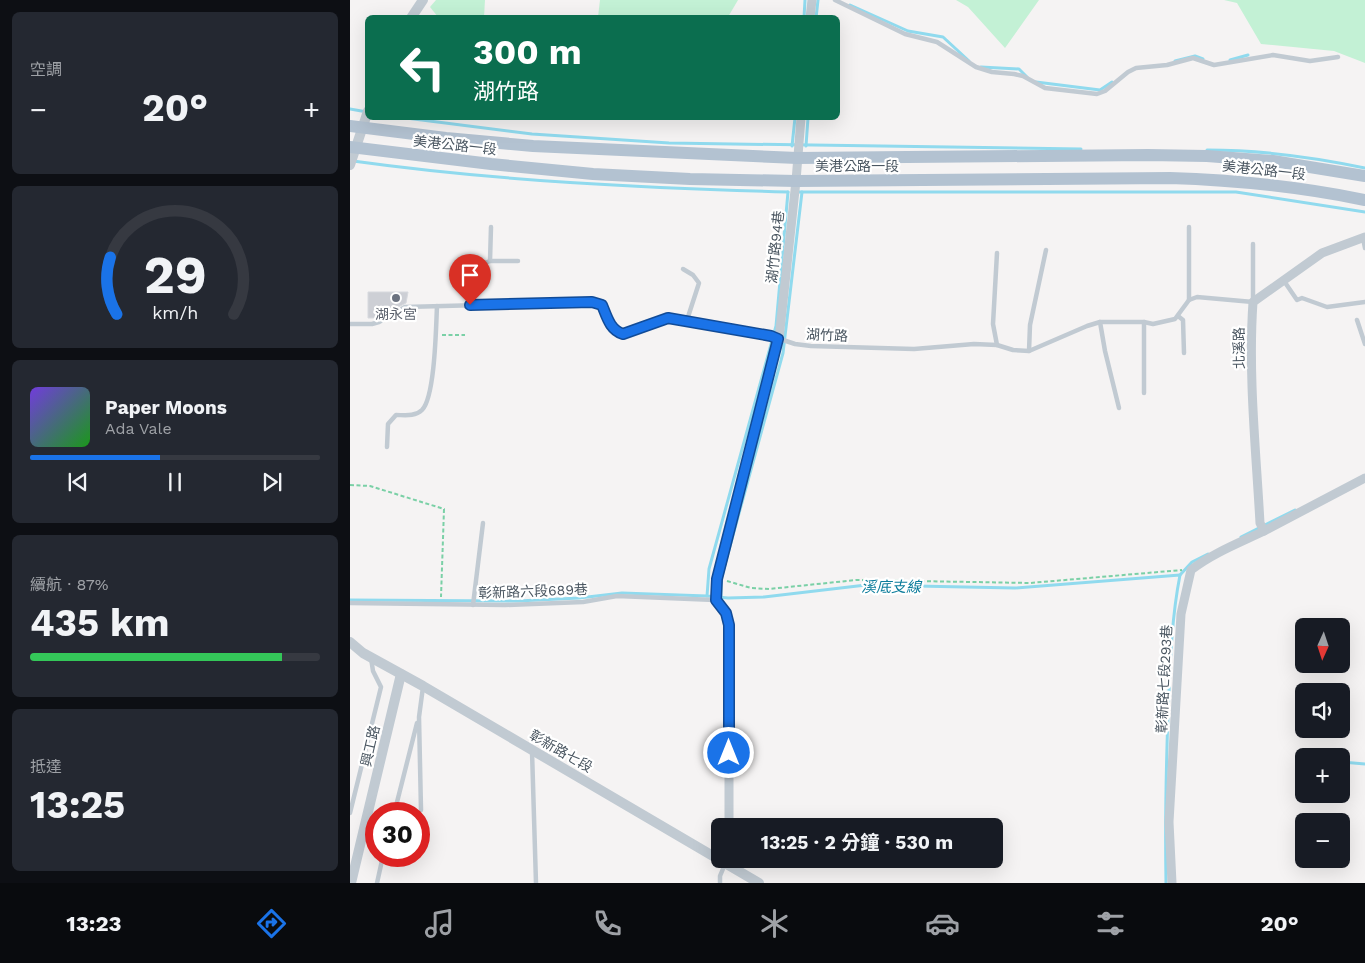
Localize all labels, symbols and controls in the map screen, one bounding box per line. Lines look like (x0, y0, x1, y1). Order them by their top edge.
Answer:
text: 300 m (473, 31, 582, 73)
icon: left (390, 35, 455, 100)
text: 空調 (30, 60, 62, 79)
text: 湖竹路 (473, 79, 539, 104)
text: 20° (142, 86, 208, 130)
text: − (30, 93, 47, 126)
text: + (303, 93, 320, 126)
street label: 美港公路一段 (412, 133, 498, 157)
street label: 美港公路一段 (815, 158, 899, 174)
street label: 美港公路一段 (1221, 158, 1307, 182)
street label: 湖竹路94巷 (763, 210, 787, 284)
text: 29 (143, 245, 207, 306)
pin (449, 254, 491, 305)
icon: arrive (456, 261, 484, 289)
marker: 湖永宮 (390, 292, 402, 304)
text: km/h (152, 302, 198, 323)
place label: 湖永宮 (375, 306, 417, 322)
street label: 湖竹路 (806, 326, 848, 344)
street label: 北溪路 (1231, 327, 1247, 369)
text: Paper Moons (105, 396, 227, 419)
text: Ada Vale (105, 419, 172, 438)
icon: previous (64, 468, 92, 496)
icon: pause (161, 468, 189, 496)
icon: next (258, 468, 286, 496)
text: 續航 · 87% (30, 575, 108, 594)
water label: 溪底支線 (861, 578, 923, 596)
street label: 彰新路六段689巷 (478, 581, 588, 601)
text: 435 km (30, 601, 170, 645)
north arrow (1295, 618, 1350, 672)
map controls (1295, 618, 1350, 868)
street label: 彰新路七段293巷 (1153, 624, 1175, 734)
button: sound (1295, 683, 1350, 738)
street label: 興工路 (357, 724, 383, 768)
position arrow (702, 726, 754, 778)
street label: 彰新路七段 (527, 727, 595, 775)
button: + (1295, 748, 1350, 803)
text: 抵達 (30, 757, 62, 776)
text: 13:25 (30, 783, 125, 827)
speed limit sign: 30 (365, 802, 430, 867)
button: − (1295, 813, 1350, 868)
text: 13:25 · 2 分鐘 · 530 m (761, 831, 953, 854)
icon: directions (254, 906, 289, 941)
icon: music (422, 906, 457, 941)
icon: phone (590, 906, 625, 941)
icon: climate (757, 906, 792, 941)
icon: car (925, 906, 960, 941)
icon: filters (1093, 906, 1128, 941)
text: 13:23 (66, 911, 122, 936)
text: 20° (1260, 911, 1299, 936)

